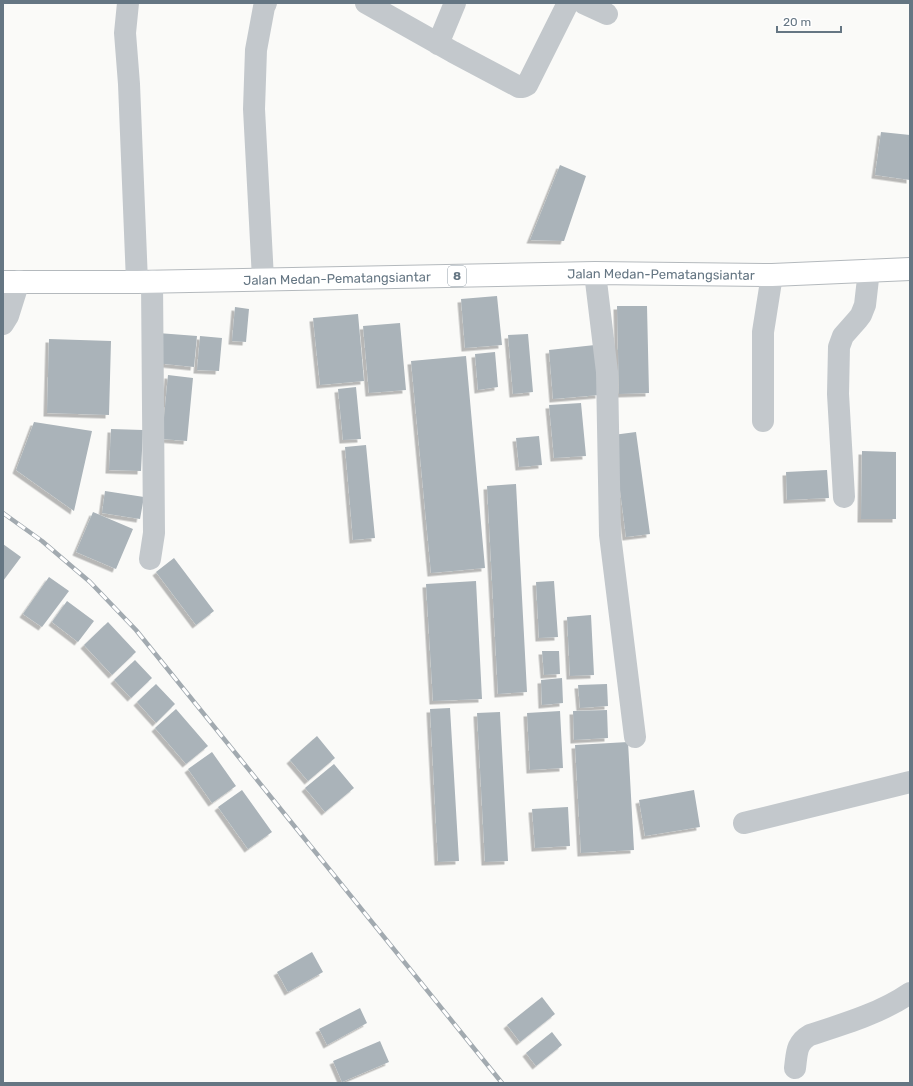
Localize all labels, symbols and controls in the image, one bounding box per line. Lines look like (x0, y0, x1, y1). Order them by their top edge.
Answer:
scale bar (777, 8, 841, 34)
text: 20 m (783, 15, 811, 29)
road number: 8 (448, 266, 466, 286)
street label: Jalan Medan-Pematangsiantar (567, 266, 755, 283)
street label: Jalan Medan-Pematangsiantar (243, 269, 431, 288)

